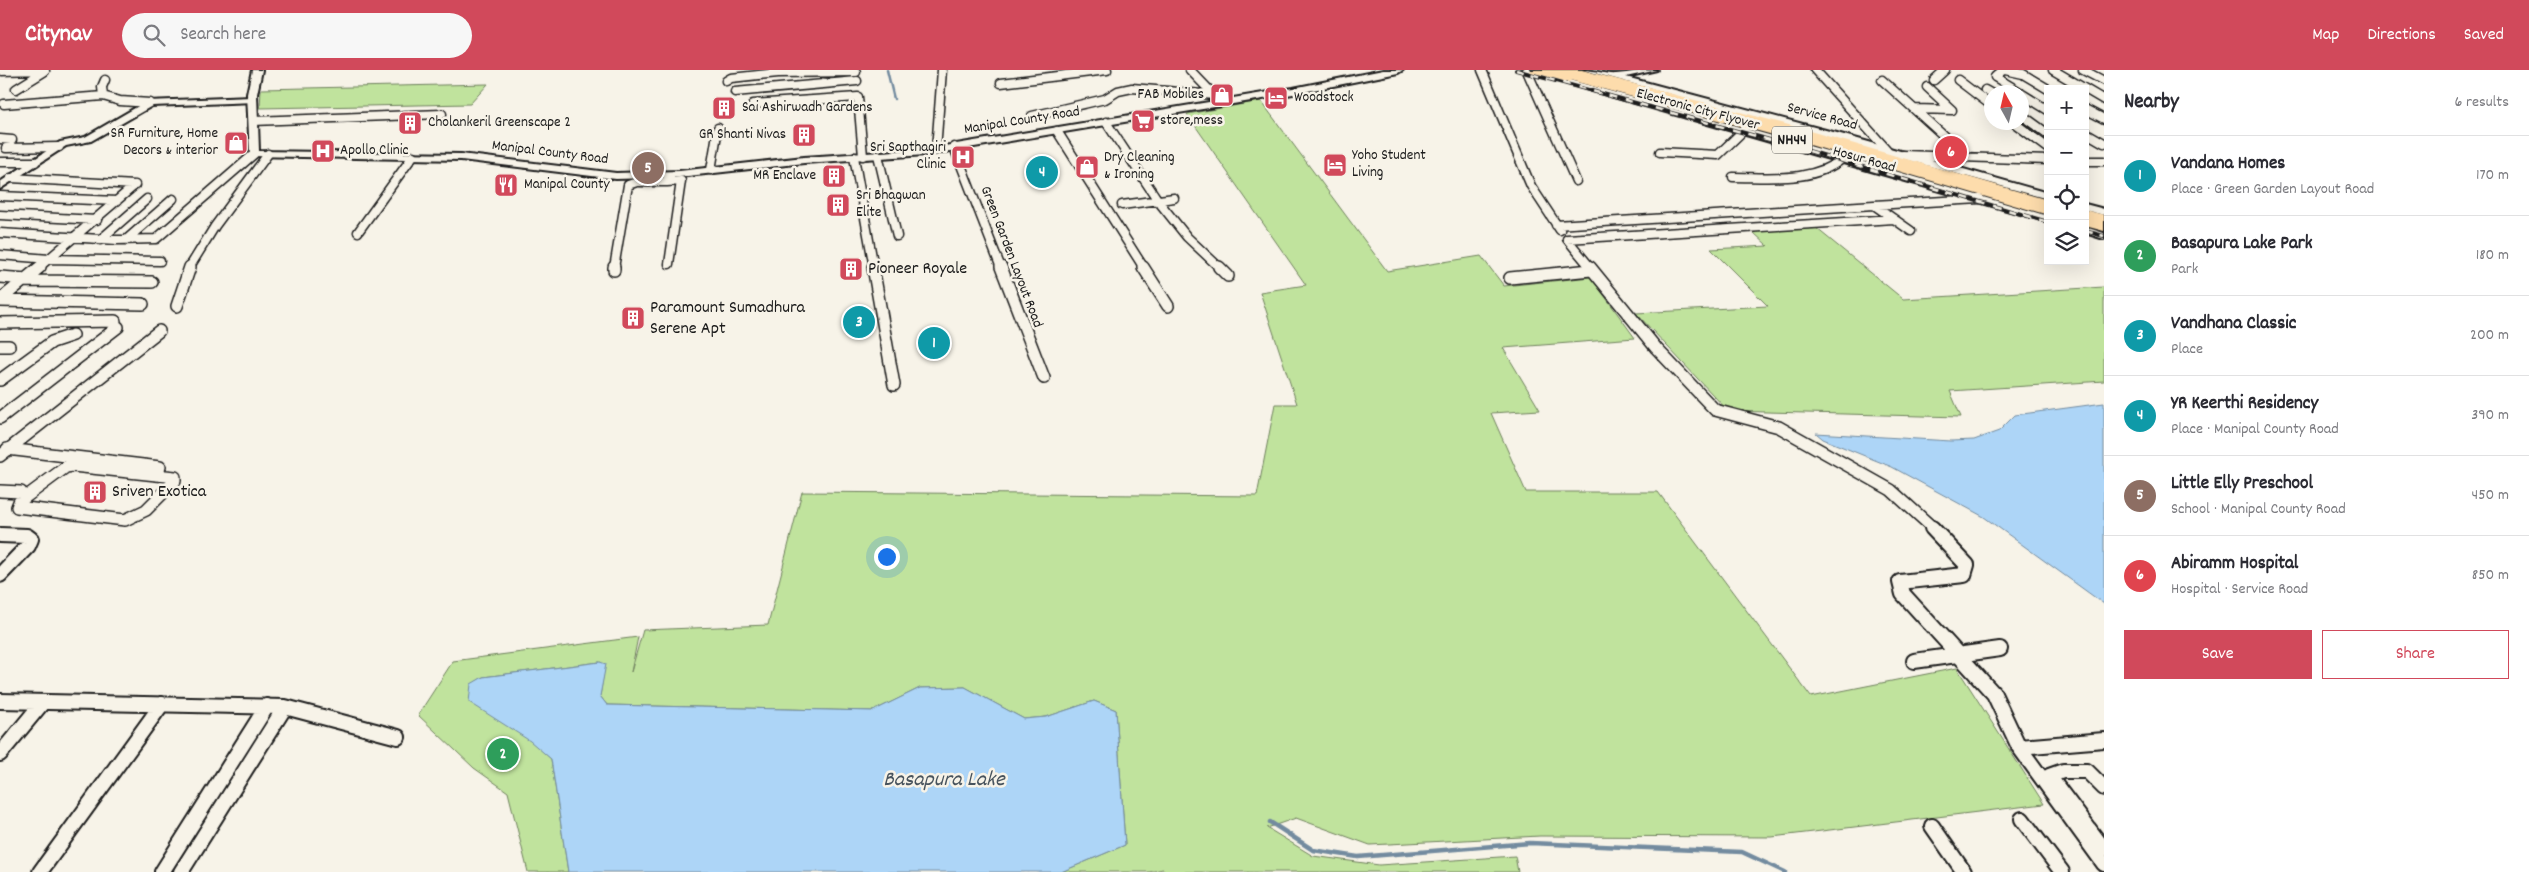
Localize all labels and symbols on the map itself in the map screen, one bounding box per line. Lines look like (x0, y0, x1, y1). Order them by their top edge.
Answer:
shop icon: FAB Mobiles (1209, 82, 1235, 108)
street label: Electronic City Flyover (1634, 83, 1762, 137)
place label: FAB Mobiles (1137, 84, 1204, 106)
hotel icon: Woodstock (1263, 85, 1289, 111)
north arrow (1984, 85, 2029, 130)
place label: Woodstock (1294, 87, 1354, 109)
building icon: Sai Ashirwadh Gardens (711, 95, 737, 121)
place label: Sai Ashirwadh Gardens (742, 97, 873, 119)
street label: Service Road (1784, 97, 1860, 137)
street label: Manipal County Road (962, 101, 1082, 141)
supermarket icon: store,mess (1130, 108, 1156, 134)
building icon: Cholankeril Greenscape 2 (397, 110, 423, 136)
place label: store,mess (1160, 110, 1223, 132)
place label: Cholankeril Greenscape 2 (428, 112, 571, 134)
building icon: GR Shanti Nivas (791, 122, 817, 148)
place label: SR Furniture, Home Decors & interior (111, 123, 218, 162)
place label: GR Shanti Nivas (699, 124, 786, 146)
road number: NH44 (1772, 126, 1812, 154)
shop icon: SR Furniture, Home Decors & interior (223, 130, 249, 156)
pin: 6 (1935, 133, 1967, 171)
street label: Manipal County Road (491, 135, 609, 171)
place label: Sri Sapthagiri Clinic (870, 137, 946, 176)
hospital icon: Apollo Clinic (310, 138, 336, 164)
place label: Apollo Clinic (340, 140, 408, 162)
street label: Hosur Road (1830, 141, 1898, 179)
hospital icon: Sri Sapthagiri Clinic (950, 144, 976, 170)
place label: Yoho Student Living (1352, 145, 1426, 184)
place label: Dry Cleaning & Ironing (1104, 147, 1175, 186)
pin: 5 (632, 149, 664, 187)
hotel icon: Yoho Student Living (1322, 152, 1348, 178)
pin: 4 (1026, 153, 1058, 191)
shop icon: Dry Cleaning & Ironing (1074, 154, 1100, 180)
building icon: MR Enclave (821, 163, 847, 189)
place label: MR Enclave (753, 165, 816, 187)
restaurant icon: Manipal County (493, 172, 519, 198)
place label: Manipal County (524, 174, 610, 196)
street label: Green Garden Layout Road (974, 183, 1048, 331)
place label: Sri Bhagwan Elite (856, 185, 926, 224)
building icon: Sri Bhagwan Elite (825, 192, 851, 218)
building icon: Pioneer Royale (838, 256, 864, 282)
place label: Pioneer Royale (868, 257, 967, 282)
place label: Paramount Sumadhura Serene Apt (650, 296, 806, 342)
pin: 3 (843, 303, 875, 341)
building icon: Paramount Sumadhura Serene Apt (620, 305, 646, 331)
pin: 1 (918, 324, 950, 362)
building icon: Sriven Exotica (82, 479, 108, 505)
place label: Sriven Exotica (112, 480, 207, 505)
your location (874, 544, 900, 570)
pin: 2 (487, 735, 519, 773)
water label: Basapura Lake (883, 765, 1006, 796)

